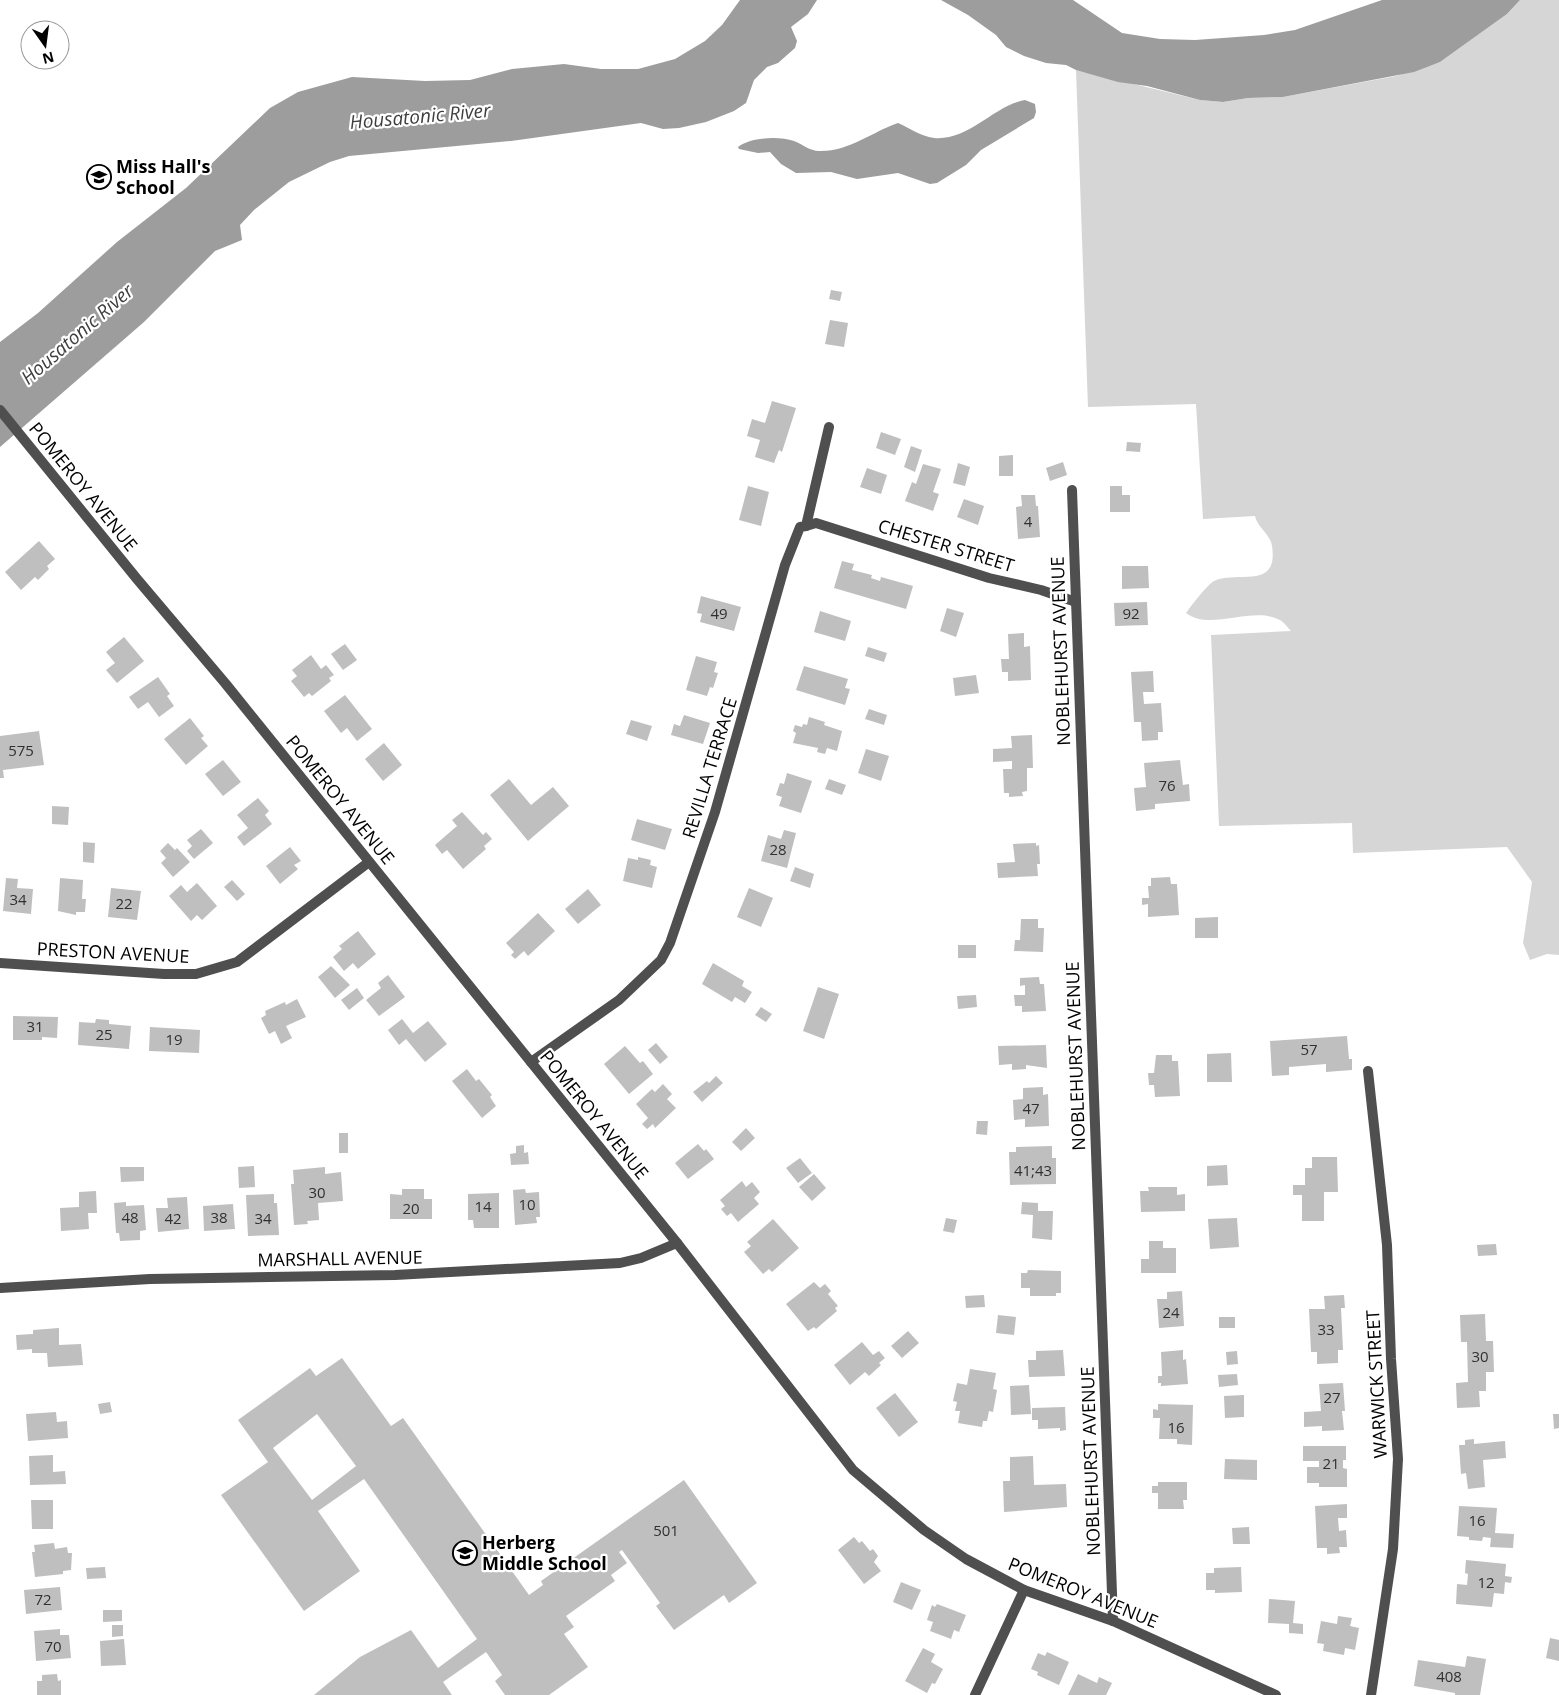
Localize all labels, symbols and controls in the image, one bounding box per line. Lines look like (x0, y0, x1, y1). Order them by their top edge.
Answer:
north arrow (20, 20, 70, 70)
text: N (40, 48, 56, 69)
water label: Housatonic River (349, 97, 493, 135)
place label: Miss Hall's School (116, 154, 210, 199)
school or university icon: Miss Hall's School (86, 164, 112, 190)
water label: Housatonic River (15, 277, 140, 390)
street label: POMEROY AVENUE (24, 417, 143, 556)
house number: 4 (1024, 511, 1033, 531)
street label: CHESTER STREET (875, 513, 1017, 577)
street label: NOBLEHURST AVENUE (1045, 556, 1075, 746)
house number: 49 (710, 603, 728, 623)
house number: 92 (1122, 603, 1140, 623)
street label: REVILLA TERRACE (676, 694, 742, 841)
street label: POMEROY AVENUE (281, 730, 400, 869)
house number: 575 (8, 740, 34, 760)
house number: 76 (1158, 775, 1176, 795)
house number: 28 (769, 839, 787, 859)
house number: 34 (9, 889, 27, 909)
house number: 22 (115, 893, 133, 913)
street label: PRESTON AVENUE (36, 936, 190, 968)
street label: NOBLEHURST AVENUE (1060, 961, 1090, 1151)
house number: 31 (26, 1016, 44, 1036)
house number: 25 (95, 1024, 113, 1044)
house number: 19 (165, 1029, 183, 1049)
house number: 57 (1300, 1039, 1318, 1059)
street label: POMEROY AVENUE (535, 1045, 654, 1184)
house number: 47 (1022, 1098, 1040, 1118)
house number: 41;43 (1014, 1160, 1052, 1180)
house number: 30 (308, 1182, 326, 1202)
house number: 10 (518, 1194, 536, 1214)
house number: 14 (474, 1196, 492, 1216)
house number: 20 (402, 1198, 420, 1218)
house number: 48 (121, 1207, 139, 1227)
house number: 38 (210, 1207, 228, 1227)
house number: 42 (164, 1208, 182, 1228)
house number: 34 (254, 1208, 272, 1228)
street label: MARSHALL AVENUE (257, 1245, 423, 1271)
house number: 24 (1162, 1302, 1180, 1322)
street label: WARWICK STREET (1360, 1309, 1392, 1459)
house number: 33 (1317, 1319, 1335, 1339)
house number: 30 (1471, 1346, 1489, 1366)
street label: NOBLEHURST AVENUE (1075, 1366, 1105, 1556)
house number: 27 (1323, 1387, 1341, 1407)
house number: 16 (1167, 1417, 1185, 1437)
house number: 21 (1322, 1453, 1340, 1473)
house number: 16 (1468, 1510, 1486, 1530)
house number: 501 (653, 1520, 679, 1540)
place label: Herberg Middle School (482, 1530, 607, 1575)
school or university icon: Herberg Middle School (452, 1540, 478, 1566)
street label: POMEROY AVENUE (1005, 1551, 1162, 1633)
house number: 12 (1477, 1572, 1495, 1592)
house number: 72 (34, 1589, 52, 1609)
house number: 70 (44, 1636, 62, 1656)
house number: 408 (1436, 1666, 1462, 1686)

